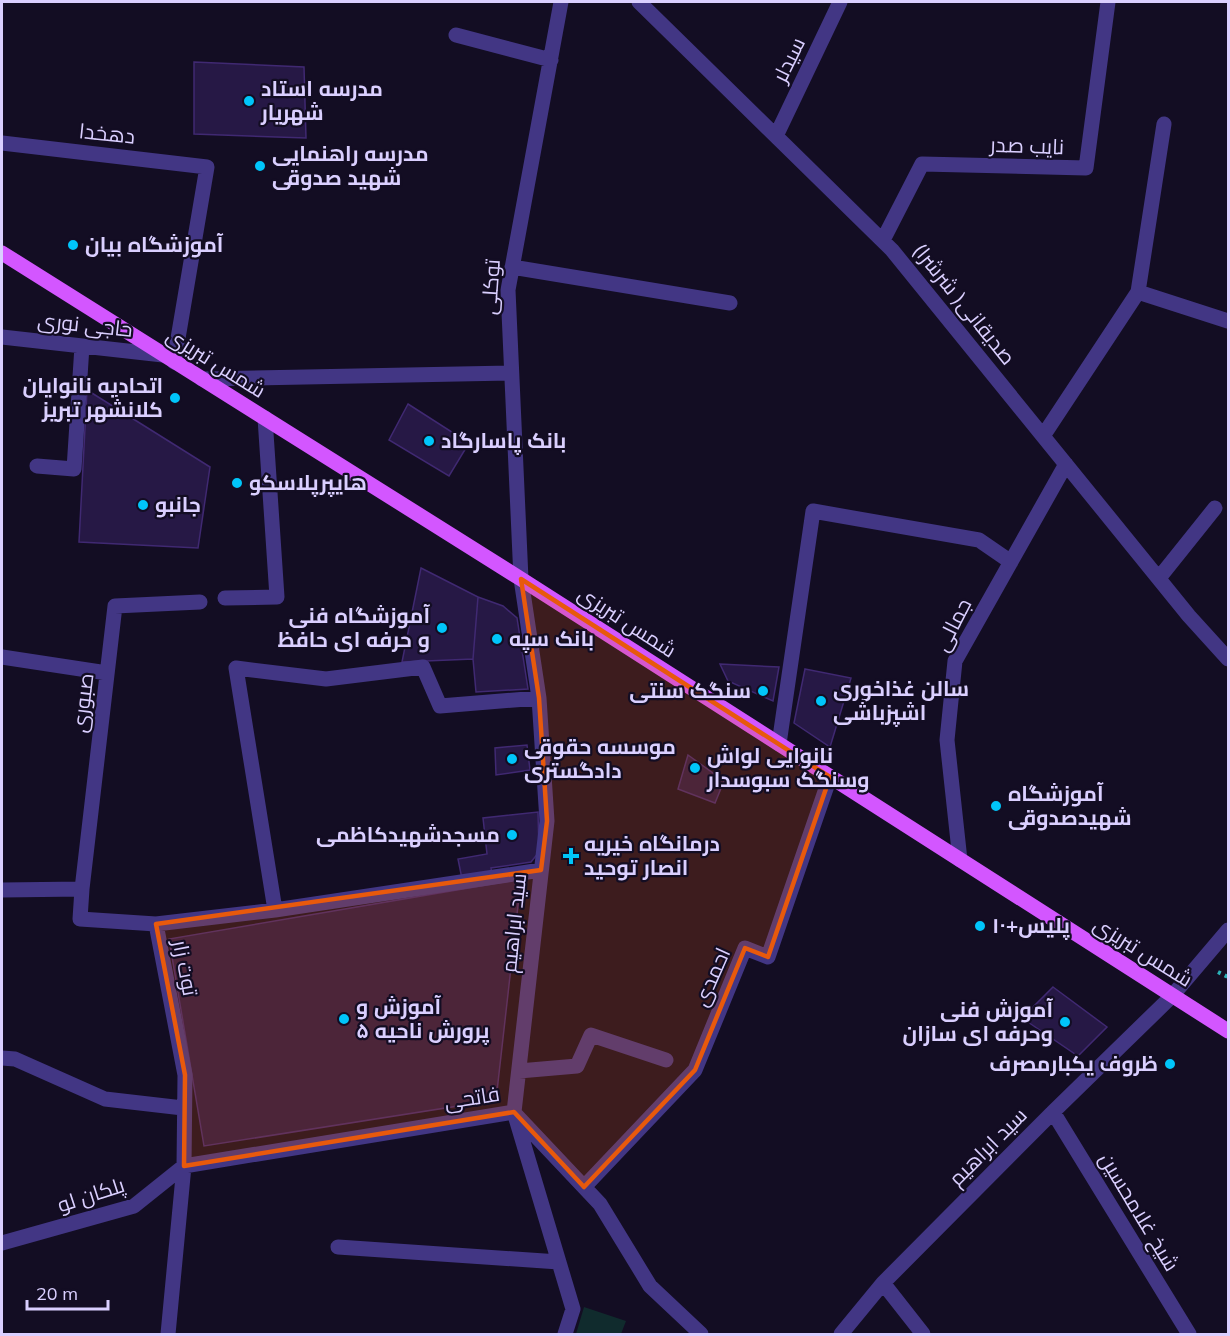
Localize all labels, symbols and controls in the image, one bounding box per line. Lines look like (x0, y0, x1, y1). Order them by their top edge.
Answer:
street label: سیدلر (766, 33, 810, 87)
place label: مدرسه استاد شهریار (260, 75, 383, 126)
marker: مدرسه استاد شهریار (242, 94, 256, 108)
street label: دهخدا (78, 117, 137, 149)
street label: نایب صدر (989, 131, 1064, 159)
place label: مدرسه راهنمایی شهید صدوقی (272, 140, 429, 191)
marker: مدرسه راهنمایی شهید صدوقی (253, 159, 267, 173)
place label: آموزشگاه بیان (85, 231, 224, 258)
street label: (شرشرا )صدیقانی (907, 237, 1022, 370)
marker: آموزشگاه بیان (66, 238, 80, 252)
street label: توکلی (475, 258, 506, 316)
street label: حاجی نوری (36, 306, 134, 343)
street label: شمس تبریزی (162, 321, 271, 404)
place label: اتحادیه نانوایان کلانشهر تبریز (23, 372, 163, 423)
marker: اتحادیه نانوایان کلانشهر تبریز (168, 391, 182, 405)
place label: بانک پاسارگاد (441, 427, 566, 456)
marker: بانک پاسارگاد (422, 434, 436, 448)
place label: هایپرپلاسکو (249, 469, 367, 498)
marker: هایپرپلاسکو (230, 476, 244, 490)
place label: جانبو (155, 491, 201, 518)
marker: جانبو (136, 498, 150, 512)
street label: شمس تبریزی (573, 580, 682, 663)
street label: جمالی (928, 594, 977, 656)
place label: آموزشگاه فنی و حرفه ای حافظ (278, 602, 430, 653)
marker: آموزشگاه فنی و حرفه ای حافظ (435, 621, 449, 635)
place label: بانک سپه (509, 625, 594, 653)
marker: بانک سپه (490, 632, 504, 646)
street label: صبوری (65, 672, 100, 734)
place label: سالن غذاخوری اشپزباشی (833, 675, 969, 728)
place label: سنگک سنتی (629, 677, 751, 703)
marker: سنگک سنتی (756, 684, 770, 698)
marker: سالن غذاخوری اشپزباشی (814, 694, 828, 708)
place label: موسسه حقوقی دادگستری (524, 733, 676, 783)
place label: نانوایی لواش وسنگک سبوسدار (706, 742, 870, 793)
marker: موسسه حقوقی دادگستری (505, 752, 519, 766)
marker: نانوایی لواش وسنگک سبوسدار (688, 761, 702, 775)
place label: آموزشگاه شهیدصدوقی (1008, 780, 1132, 831)
marker: آموزشگاه شهیدصدوقی (989, 799, 1003, 813)
place label: مسجدشهیدکاظمی (316, 821, 500, 848)
marker: مسجدشهیدکاظمی (505, 828, 519, 842)
place label: درمانگاه خیریه انصار توحید (584, 830, 720, 881)
marker: درمانگاه خیریه انصار توحید (562, 847, 580, 865)
street label: سید ابراهیم (495, 872, 533, 974)
street label: شمس تبریزی (1089, 910, 1198, 993)
place label: پلیس+۱۰ (992, 912, 1070, 941)
marker: پلیس+۱۰ (973, 919, 987, 933)
street label: توت زار (168, 937, 204, 998)
street label: احمدی (687, 943, 736, 1010)
place label: آموزش و پرورش ناحیه ۵ (356, 993, 490, 1046)
place label: آموزش فنی وحرفه ای سازان (903, 996, 1053, 1047)
marker: آموزش و پرورش ناحیه ۵ (337, 1012, 351, 1026)
marker: آموزش فنی وحرفه ای سازان (1058, 1015, 1072, 1029)
place label: ظروف یکبارمصرف (989, 1050, 1158, 1077)
marker: ظروف یکبارمصرف (1163, 1057, 1177, 1071)
street label: فاتحی (442, 1080, 502, 1115)
street label: سید ابراهیم (943, 1102, 1033, 1192)
street label: شیخ غلامحسین (1093, 1147, 1185, 1277)
street label: پلکان لو (54, 1171, 129, 1219)
scale bar (27, 1273, 108, 1311)
text: 20 m (36, 1282, 78, 1305)

